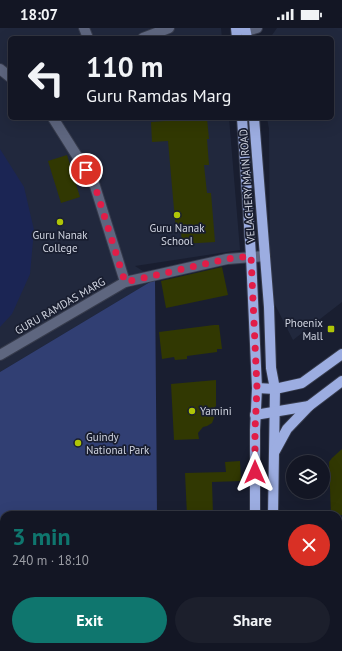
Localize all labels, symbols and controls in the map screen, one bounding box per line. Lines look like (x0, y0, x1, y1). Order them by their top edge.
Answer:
text: 18:07 (20, 5, 58, 24)
text: 110 m (86, 48, 163, 85)
icon: left (20, 52, 72, 104)
text: Guru Ramdas Marg (86, 84, 231, 107)
street label: VELACHERY MAIN ROAD (236, 129, 258, 244)
pin (69, 153, 103, 187)
icon: arrive (75, 159, 97, 181)
marker: Guru Nanak School (172, 210, 182, 220)
marker: Guru Nanak College (55, 217, 65, 227)
place label: Guru Nanak School (150, 221, 205, 248)
place label: Guru Nanak College (33, 228, 88, 255)
street label: GURU RAMDAS MARG (12, 274, 108, 338)
place label: Phoenix Mall (285, 316, 324, 343)
marker: Phoenix Mall (326, 324, 336, 334)
place label: Yamini (200, 404, 232, 418)
marker: Yamini (187, 406, 197, 416)
place label: Guindy National Park (86, 430, 150, 457)
marker: Guindy National Park (73, 438, 83, 448)
position arrow (234, 451, 276, 493)
map controls (286, 455, 330, 499)
button: layers (286, 455, 330, 499)
text: 3 min (12, 521, 71, 552)
button: close (288, 524, 330, 566)
text: 240 m · 18:10 (12, 552, 89, 569)
button: Exit (12, 597, 167, 643)
button: Share (175, 597, 330, 643)

